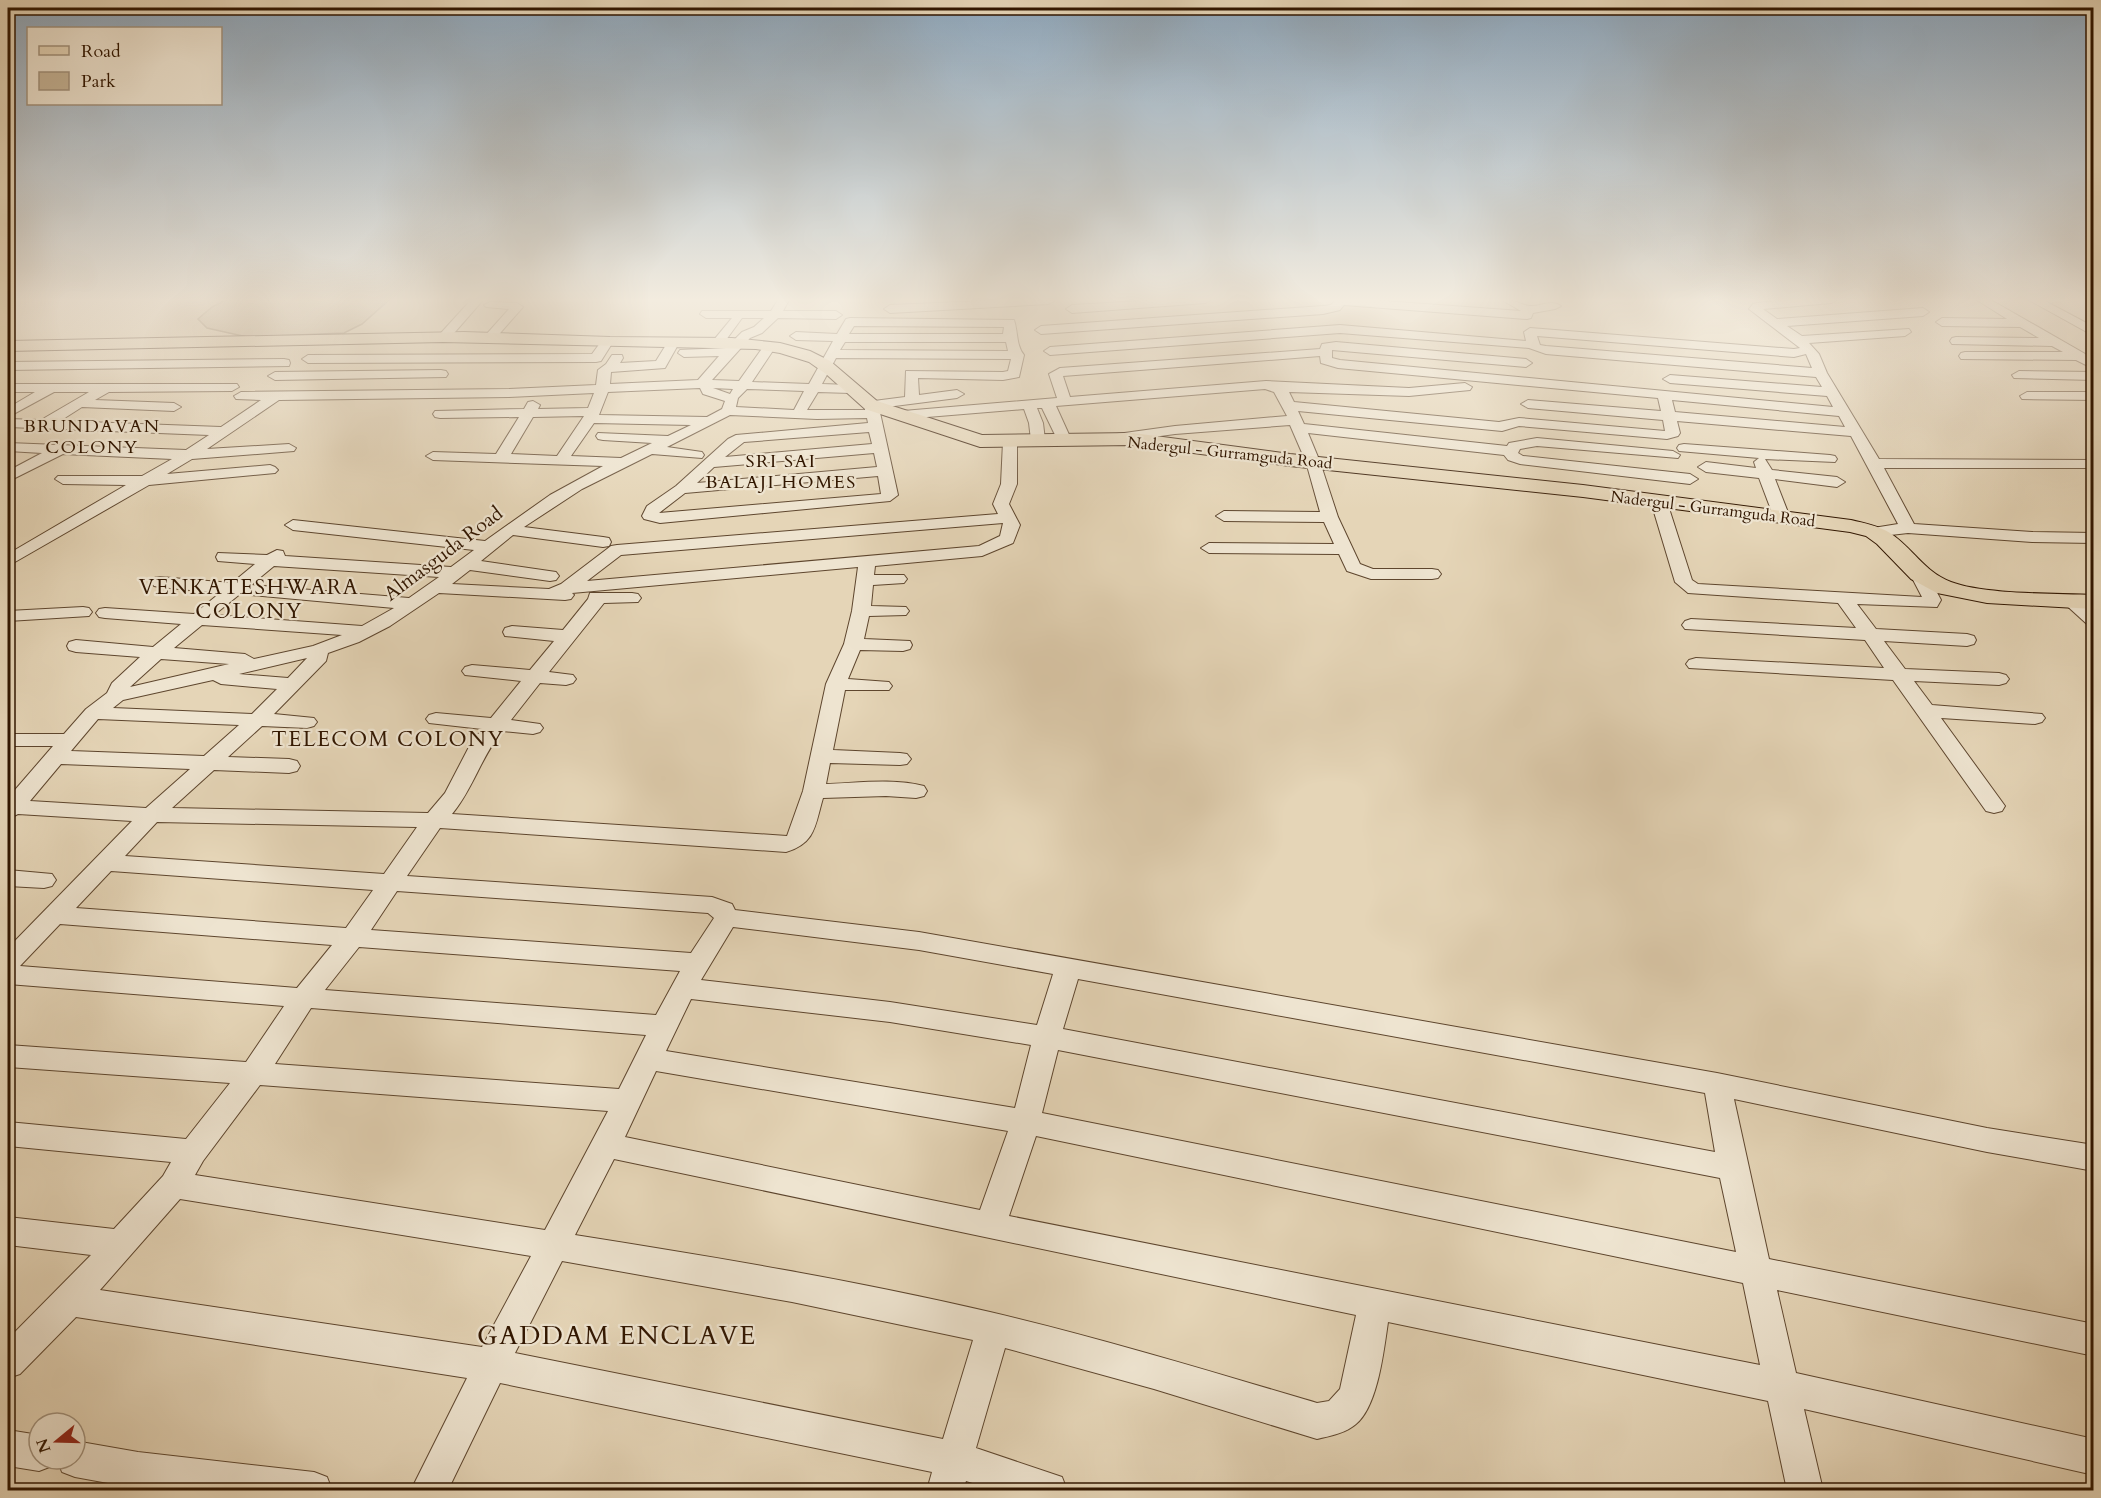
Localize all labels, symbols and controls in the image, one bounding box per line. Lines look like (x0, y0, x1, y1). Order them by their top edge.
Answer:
legend (27, 27, 222, 105)
text: Road (81, 39, 121, 64)
text: Park (81, 69, 116, 94)
district label: BRUNDAVAN COLONY (23, 414, 161, 460)
street label: Nadergul - Gurramguda Road (1126, 431, 1334, 475)
district label: SRI SAI BALAJI HOMES (705, 449, 857, 495)
street label: Nadergul - Gurramguda Road (1609, 486, 1817, 533)
street label: Almasguda Road (378, 500, 509, 607)
district label: VENKATESHWARA COLONY (139, 573, 359, 626)
district label: TELECOM COLONY (271, 725, 505, 754)
district label: GADDAM ENCLAVE (477, 1318, 757, 1353)
north arrow (27, 1411, 87, 1471)
text: N (31, 1435, 56, 1456)

